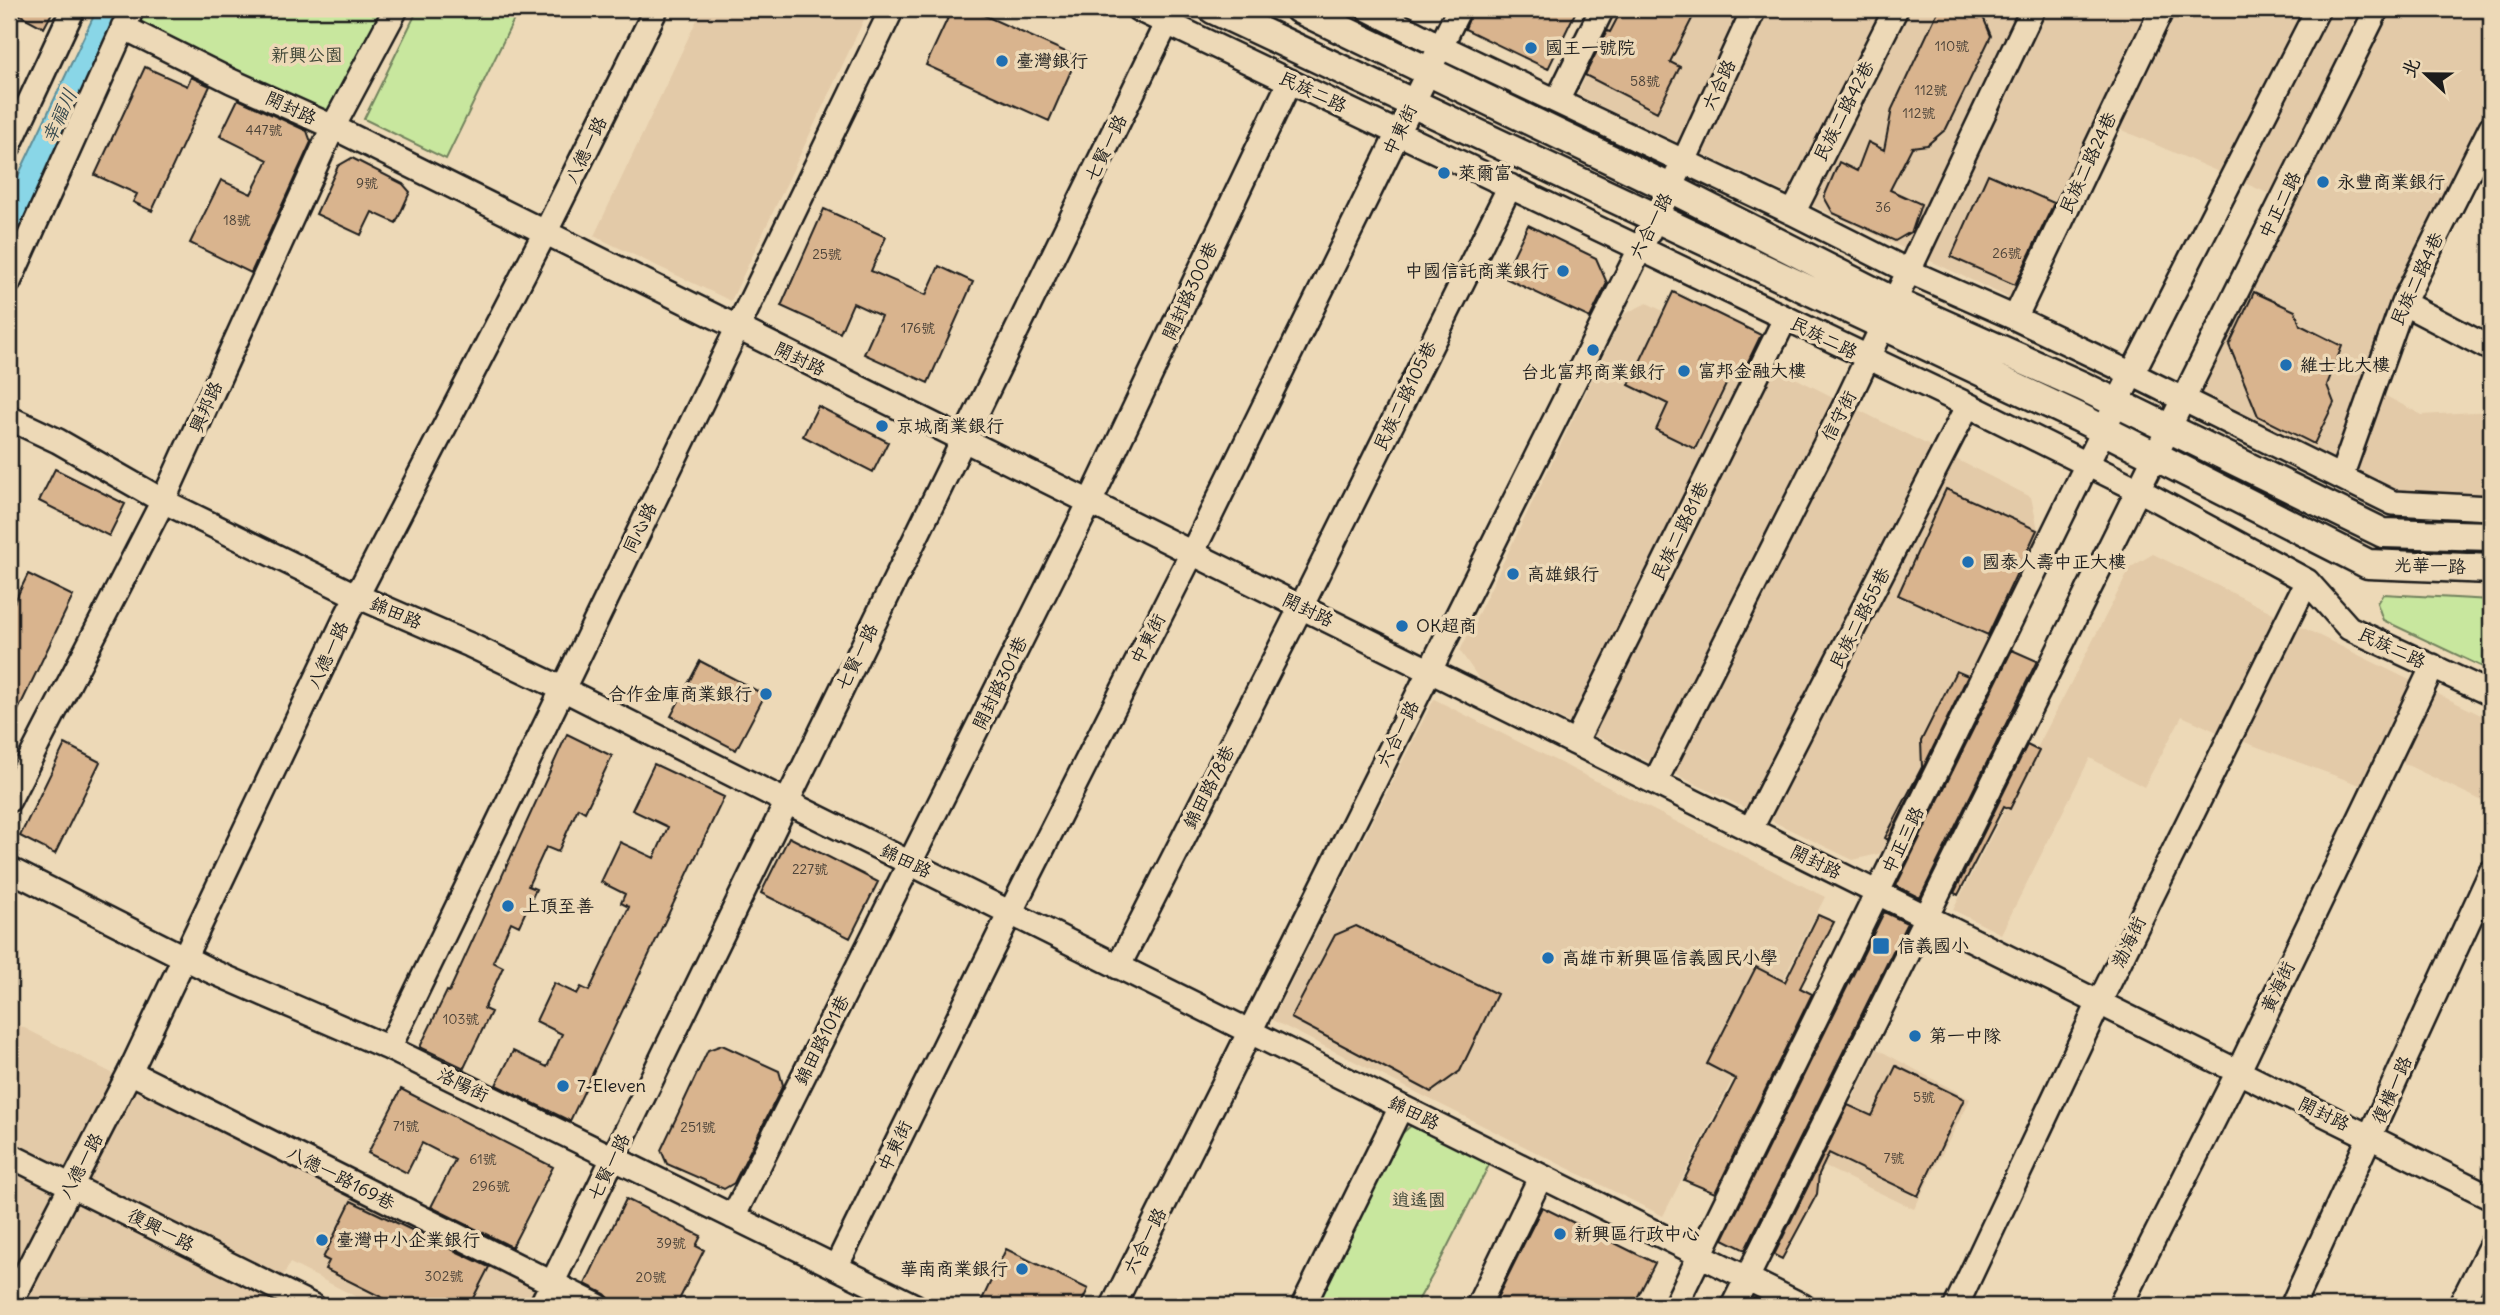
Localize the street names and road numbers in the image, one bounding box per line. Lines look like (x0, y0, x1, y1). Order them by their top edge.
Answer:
street label: 六合路 (1697, 55, 1740, 114)
street label: 民族二路42巷 (1808, 56, 1879, 165)
street label: 民族二路 (1276, 66, 1351, 117)
street label: 開封路 (262, 86, 321, 129)
street label: 中東街 (1377, 100, 1422, 159)
street label: 民族二路24巷 (2054, 108, 2121, 217)
street label: 七賢一路 (1079, 110, 1132, 185)
street label: 八德一路 (559, 112, 612, 187)
street label: 中正二路 (2253, 167, 2306, 242)
street label: 六合一路 (1624, 188, 1677, 263)
street label: 民族二路4巷 (2385, 228, 2448, 329)
street label: 開封路300巷 (1157, 238, 1222, 344)
street label: 民族二路 (1787, 311, 1862, 364)
street label: 開封路 (771, 336, 830, 381)
street label: 民族二路105巷 (1368, 337, 1441, 454)
street label: 興邦路 (184, 377, 227, 436)
street label: 信守街 (1816, 386, 1861, 445)
street label: 民族二路81巷 (1646, 477, 1713, 584)
street label: 同心路 (617, 498, 662, 557)
street label: 光華一路 (2394, 553, 2466, 578)
street label: 民族二路55巷 (1824, 563, 1895, 672)
street label: 開封路 (1279, 587, 1338, 632)
street label: 錦田路 (367, 591, 426, 634)
street label: 中東街 (1125, 609, 1170, 668)
street label: 八德一路 (302, 617, 353, 692)
street label: 七賢一路 (830, 619, 883, 694)
street label: 民族二路 (2355, 622, 2430, 673)
street label: 開封路301巷 (967, 632, 1032, 733)
street label: 六合一路 (1371, 696, 1424, 771)
street label: 錦田路78巷 (1178, 741, 1240, 833)
street label: 中正三路 (1876, 802, 1929, 877)
street label: 錦田路 (877, 838, 936, 883)
street label: 開封路 (1787, 839, 1846, 884)
street label: 渤海街 (2106, 912, 2151, 971)
street label: 黃海街 (2255, 957, 2300, 1016)
street label: 錦田路101巷 (789, 991, 854, 1089)
street label: 復橫一路 (2366, 1052, 2417, 1127)
street label: 洛陽街 (434, 1062, 493, 1107)
street label: 錦田路 (1385, 1090, 1444, 1135)
street label: 開封路 (2295, 1091, 2354, 1136)
street label: 中東街 (872, 1116, 917, 1175)
street label: 八德一路 (54, 1129, 108, 1203)
street label: 七賢一路 (582, 1129, 635, 1204)
street label: 八德一路169巷 (283, 1141, 399, 1215)
street label: 復興一路 (124, 1203, 199, 1256)
street label: 六合一路 (1118, 1203, 1171, 1278)

